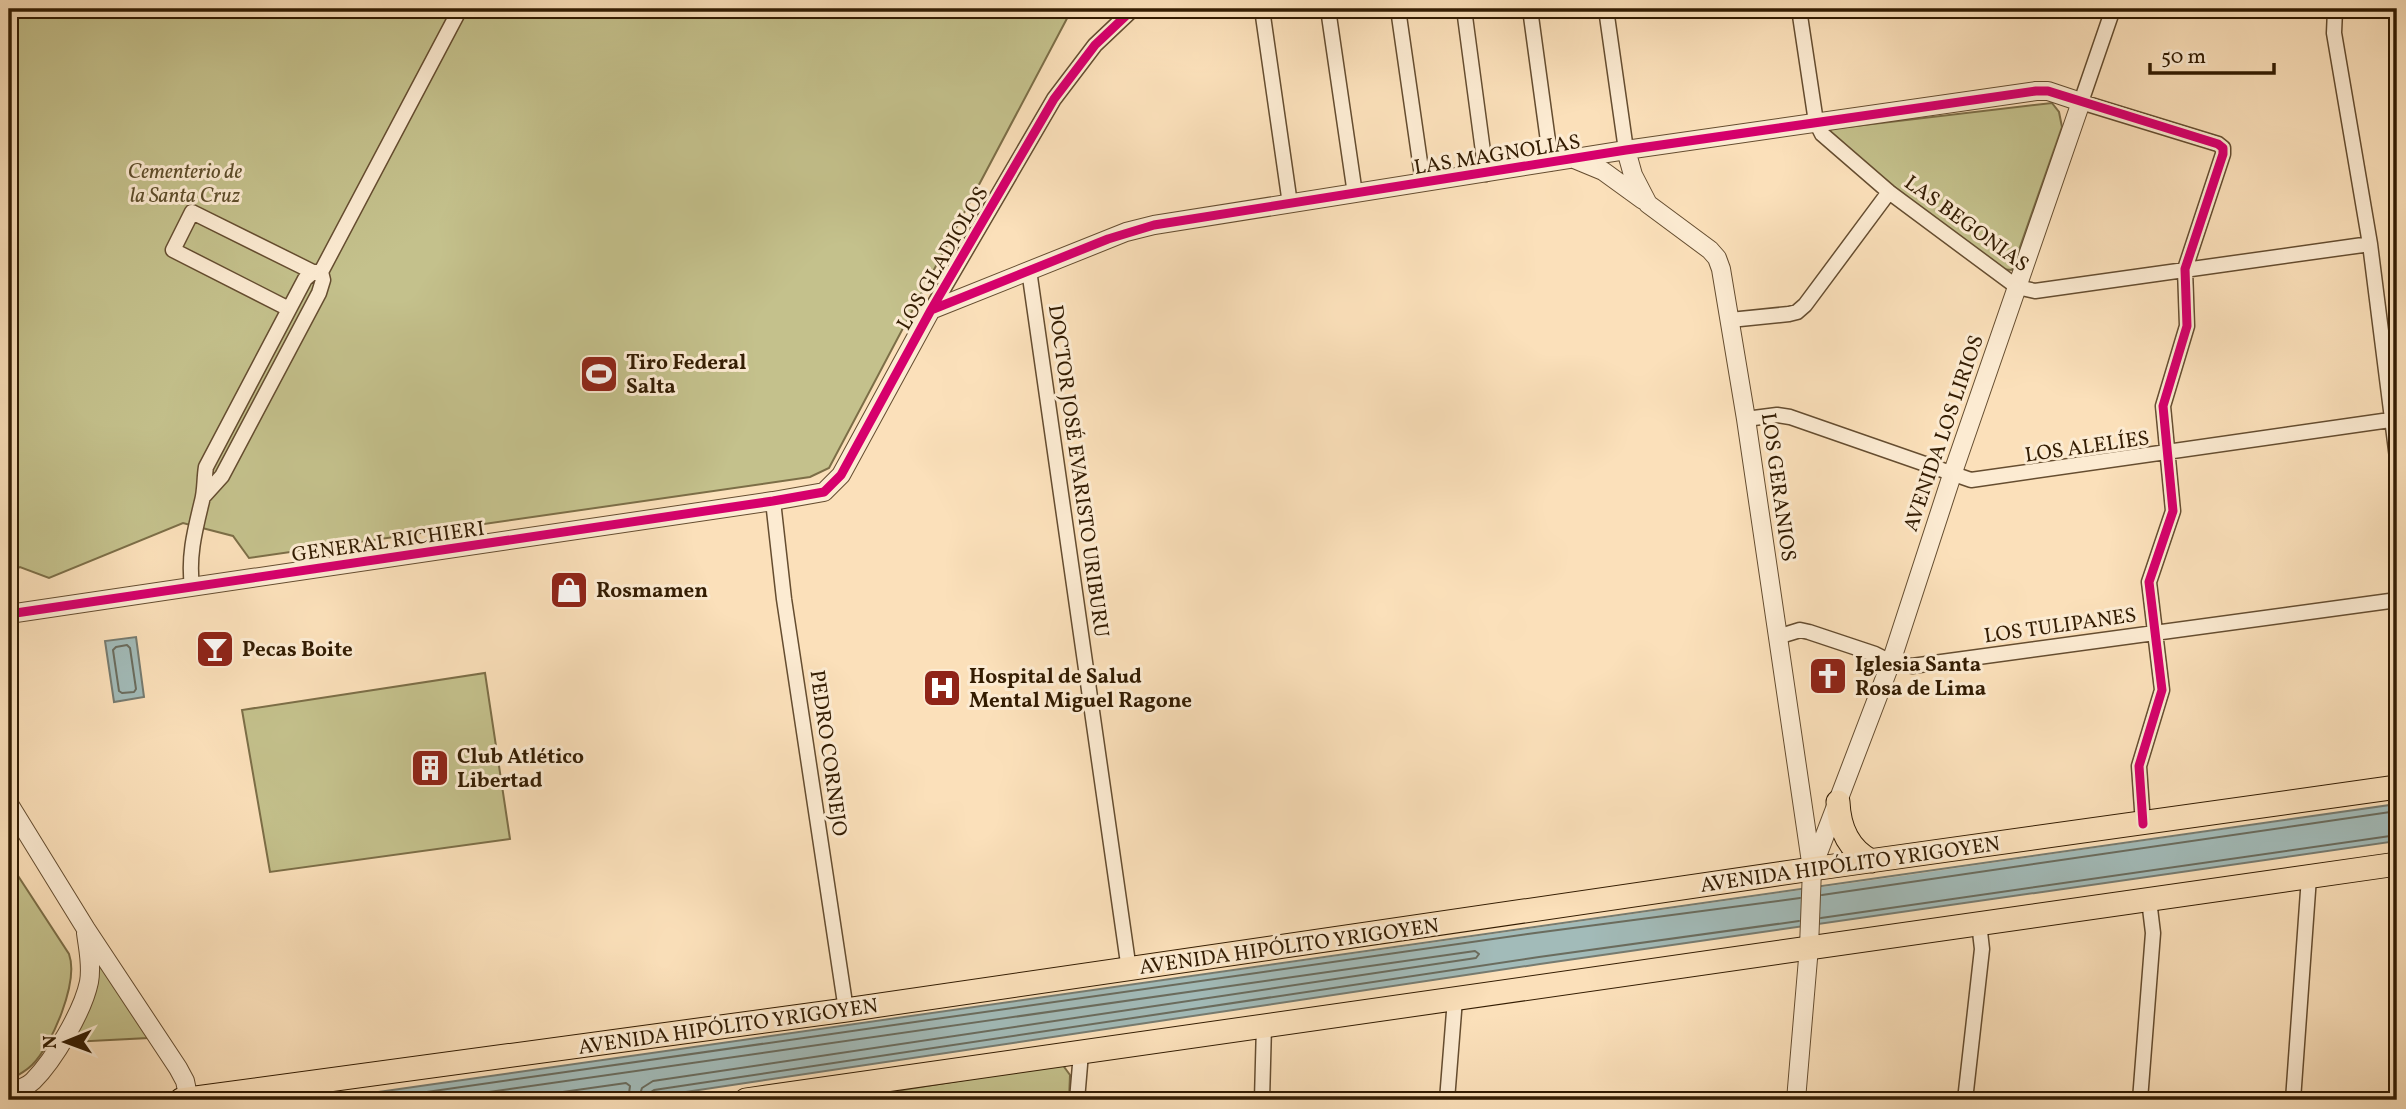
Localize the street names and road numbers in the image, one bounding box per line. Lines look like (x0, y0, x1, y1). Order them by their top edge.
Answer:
street label: LAS MAGNOLIAS (1412, 128, 1583, 183)
street label: LAS BEGONIAS (1898, 169, 2035, 279)
street label: LOS GLADIOLOS (890, 182, 996, 336)
street label: DOCTOR JOSÉ EVARISTO URIBURU (1040, 303, 1115, 639)
street label: AVENIDA LOS LIRIOS (1897, 331, 1992, 536)
street label: LOS GERANIOS (1753, 411, 1802, 563)
street label: LOS ALELÍES (2023, 424, 2151, 471)
street label: GENERAL RICHIERI (290, 515, 487, 570)
street label: LOS TULIPANES (1982, 601, 2138, 652)
street label: PEDRO CORNEJO (801, 668, 854, 838)
street label: AVENIDA HIPÓLITO YRIGOYEN (1698, 830, 2002, 901)
street label: AVENIDA HIPÓLITO YRIGOYEN (1137, 912, 1441, 983)
street label: AVENIDA HIPÓLITO YRIGOYEN (576, 992, 880, 1063)

